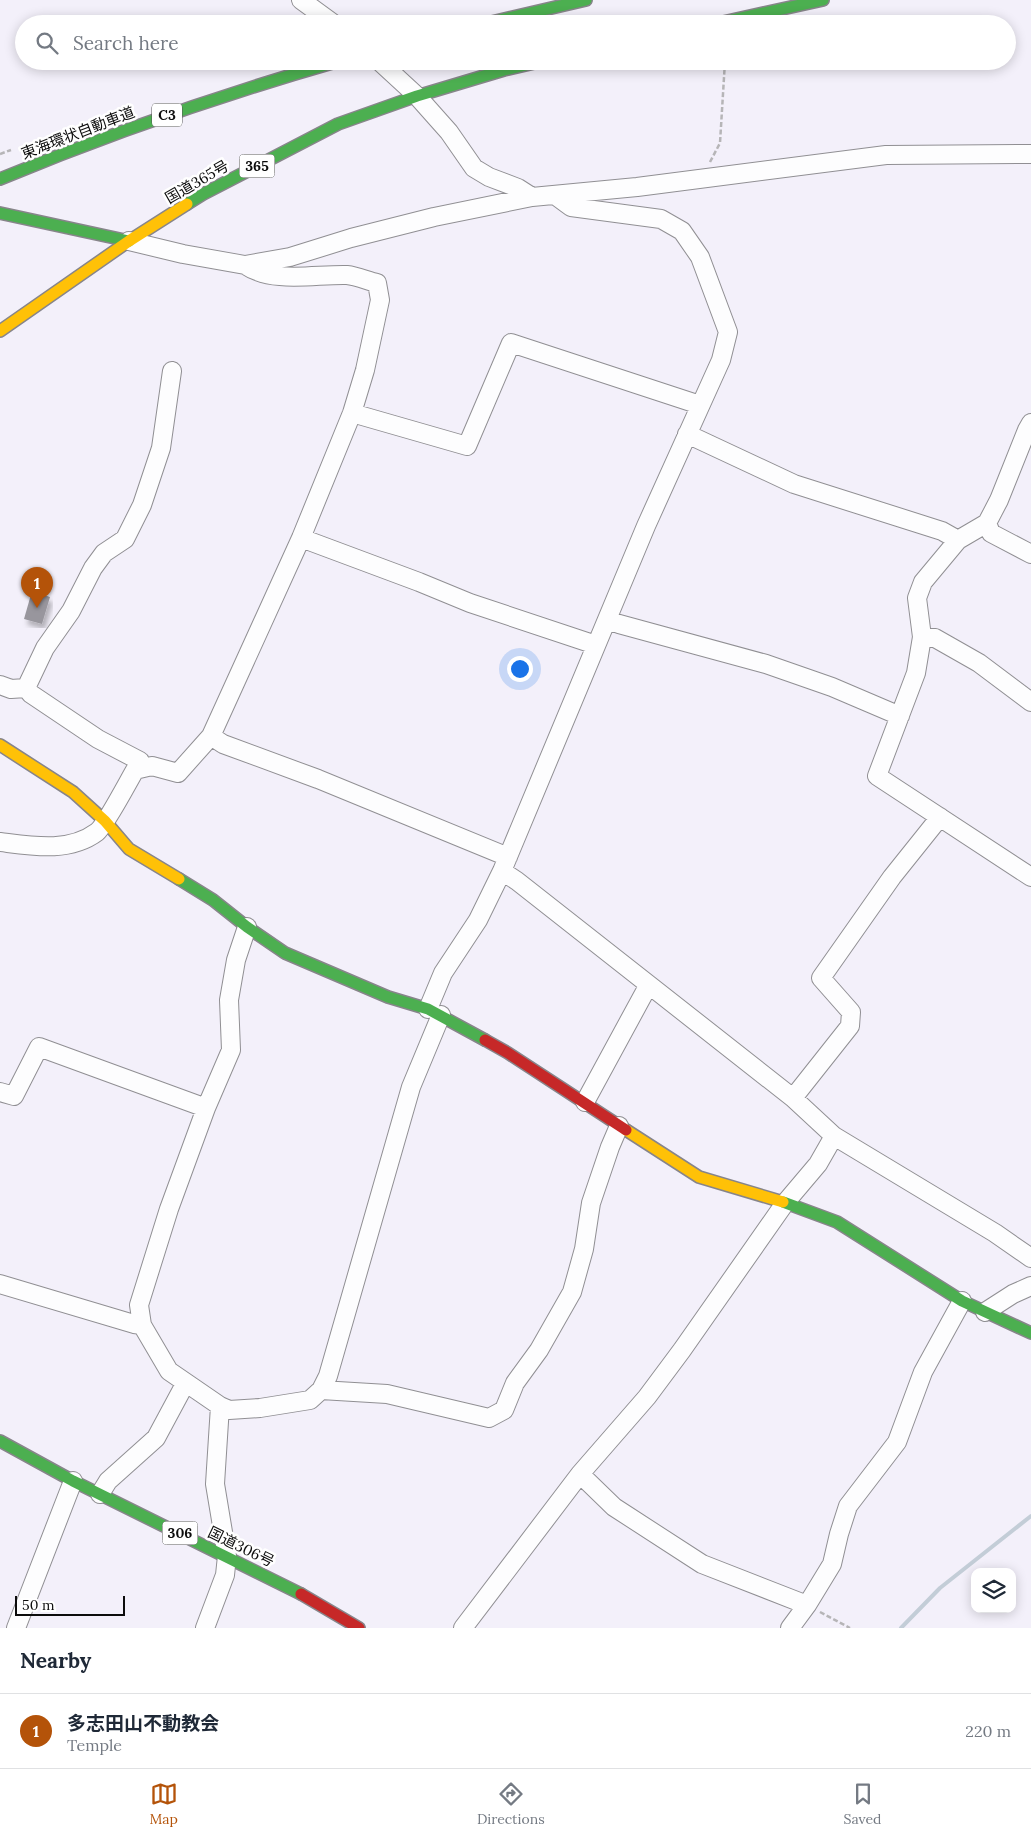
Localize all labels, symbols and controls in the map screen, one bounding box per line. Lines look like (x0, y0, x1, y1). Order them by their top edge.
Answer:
search box (15, 15, 1016, 70)
icon: search (33, 29, 61, 57)
text: Search here (73, 31, 179, 55)
street label: 東海環状自動車道 (18, 102, 137, 163)
road number: C3 (152, 104, 182, 126)
road number: 365 (240, 154, 274, 178)
street label: 国道365号 (162, 156, 232, 207)
pin: 1 (21, 567, 53, 608)
your location (507, 656, 533, 682)
road number: 306 (162, 1522, 198, 1545)
street label: 国道306号 (205, 1522, 277, 1571)
map controls (971, 1568, 1016, 1613)
button: layers (971, 1568, 1016, 1613)
scale bar (15, 1593, 125, 1616)
text: 50 m (22, 1596, 55, 1614)
text: Nearby (20, 1647, 91, 1674)
text: 多志田山不動教会 (67, 1711, 219, 1735)
text: 1 (33, 1721, 39, 1741)
text: 220 m (965, 1721, 1011, 1741)
text: Temple (67, 1735, 122, 1755)
tab: Map (149, 1780, 178, 1828)
tab: Directions (477, 1780, 545, 1828)
tab: Saved (844, 1780, 882, 1828)

